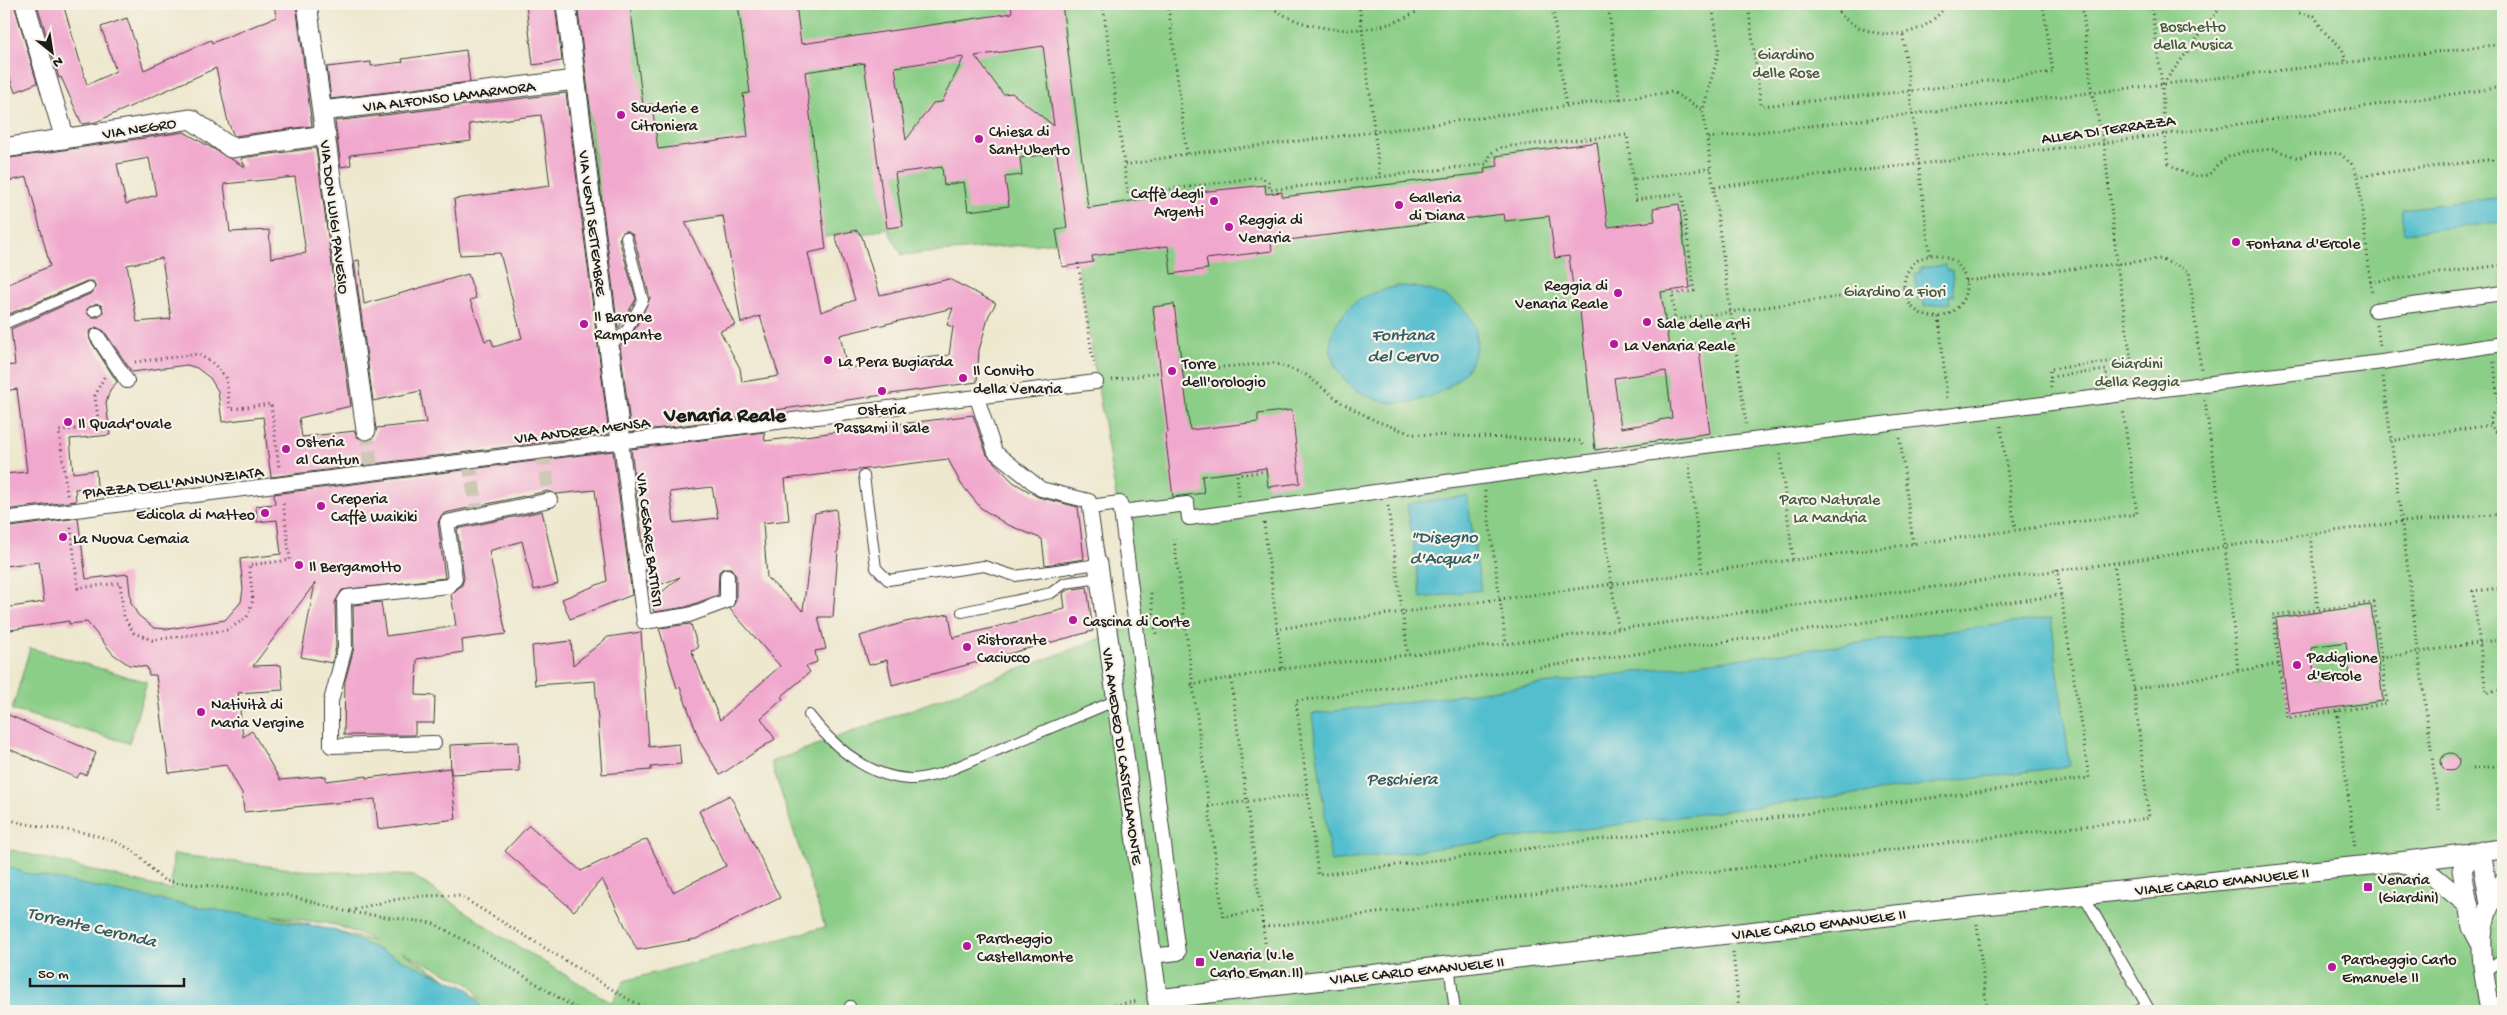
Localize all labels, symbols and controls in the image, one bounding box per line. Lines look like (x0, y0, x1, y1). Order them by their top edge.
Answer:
park label: Boschetto della Musica (2153, 19, 2234, 56)
north arrow (28, 28, 78, 78)
park label: Giardino delle Rose (1752, 47, 1821, 84)
text: N (49, 51, 65, 71)
street label: VIA ALFONSO LAMARMORA (361, 78, 538, 119)
place label: Scuderie e Citroniera (631, 100, 699, 137)
marker: Scuderie e Citroniera (615, 109, 627, 121)
street label: ALLEA DI TERRAZZA (2040, 112, 2178, 150)
street label: VIA NEGRO (100, 115, 178, 146)
place label: Chiesa di Sant'Uberto (989, 124, 1070, 161)
marker: Chiesa di Sant'Uberto (973, 133, 985, 145)
street label: VIA DON LUIGI PAVESIO (314, 138, 351, 296)
street label: VIA VENTI SETTEMBRE (572, 149, 609, 298)
place label: Caffè degli Argenti (1131, 186, 1204, 223)
place label: Galleria di Diana (1409, 190, 1466, 227)
marker: Caffè degli Argenti (1208, 195, 1220, 207)
marker: Galleria di Diana (1393, 199, 1405, 211)
place label: Reggia di Venaria (1238, 212, 1303, 249)
marker: Reggia di Venaria (1223, 221, 1235, 233)
marker: Fontana d'Ercole (2230, 236, 2242, 248)
place label: Fontana d'Ercole (2245, 236, 2361, 255)
place label: Reggia di Venaria Reale (1514, 278, 1609, 315)
park label: Giardino a Fiori (1844, 284, 1946, 303)
marker: Reggia di Venaria Reale (1612, 287, 1624, 299)
place label: Il Barone Rampante (594, 309, 663, 346)
marker: Sale delle arti (1641, 316, 1653, 328)
place label: Sale delle arti (1657, 316, 1750, 335)
marker: Il Barone Rampante (578, 318, 590, 330)
water label: Fontana del Cervo (1368, 326, 1439, 368)
marker: La Venaria Reale (1608, 338, 1620, 350)
place label: La Venaria Reale (1624, 338, 1736, 357)
marker: La Pera Bugiarda (822, 354, 834, 366)
place label: La Pera Bugiarda (838, 354, 954, 373)
place label: Torre dell'orologio (1181, 356, 1266, 393)
park label: Giardini della Reggia (2095, 356, 2180, 393)
place label: Il Convito della Venaria (973, 363, 1063, 400)
marker: Torre dell'orologio (1166, 365, 1178, 377)
marker: Il Convito della Venaria (957, 372, 969, 384)
marker: Osteria Passami il sale (876, 385, 888, 397)
place label: Osteria Passami il sale (834, 402, 930, 439)
district label: Venaria Reale (663, 405, 787, 430)
street label: VIA ANDREA MENSA (513, 415, 653, 450)
marker: Il Quadr'ovale (62, 416, 74, 428)
place label: Il Quadr'ovale (78, 416, 172, 435)
place label: Osteria al Cantun (296, 434, 359, 471)
marker: Osteria al Cantun (280, 443, 292, 455)
street label: PIAZZA DELL'ANNUNZIATA (81, 464, 266, 505)
street label: VIA CESARE BATTISTI (630, 471, 665, 608)
place label: Creperia Caffè Waikiki (331, 491, 418, 528)
park label: Parco Naturale La Mandria (1779, 492, 1881, 529)
marker: Creperia Caffè Waikiki (315, 500, 327, 512)
place label: Edicola di Matteo (136, 507, 255, 526)
marker: Edicola di Matteo (259, 507, 271, 519)
water label: "Disegno d'Acqua" (1410, 528, 1480, 570)
marker: La Nuova Cernaia (57, 531, 69, 543)
place label: La Nuova Cernaia (73, 531, 190, 550)
marker: Il Bergamotto (293, 559, 305, 571)
place label: Il Bergamotto (309, 559, 401, 578)
marker: Cascina di Corte (1067, 614, 1079, 626)
place label: Cascina di Corte (1083, 614, 1190, 633)
place label: Ristorante Caciucco (977, 632, 1047, 669)
marker: Ristorante Caciucco (961, 641, 973, 653)
street label: VIA AMEDEO DI CASTELLAMONTE (1096, 646, 1145, 867)
place label: Padiglione d'Ercole (2306, 650, 2379, 687)
marker: Padiglione d'Ercole (2291, 659, 2303, 671)
place label: Natività di Maria Vergine (211, 697, 305, 734)
marker: Natività di Maria Vergine (195, 706, 207, 718)
water label: Peschiera (1366, 770, 1439, 791)
street label: VIALE CARLO EMANUELE II (2133, 865, 2310, 902)
place label: Venaria (Giardini) (2377, 872, 2439, 909)
marker: Venaria (Giardini) (2362, 881, 2374, 893)
water label: Torrente Ceronda (25, 903, 159, 954)
street label: VIALE CARLO EMANUELE II (1730, 906, 1907, 947)
place label: Parcheggio Castellamonte (976, 931, 1074, 968)
marker: Parcheggio Castellamonte (961, 940, 973, 952)
place label: Venaria (v.le Carlo Eman.II) (1209, 947, 1304, 984)
place label: Parcheggio Carlo Emanuele II (2341, 952, 2456, 989)
street label: VIALE CARLO EMANUELE II (1328, 954, 1505, 991)
scale bar (30, 955, 184, 987)
marker: Venaria (v.le Carlo Eman.II) (1194, 956, 1206, 968)
marker: Parcheggio Carlo Emanuele II (2326, 961, 2338, 973)
text: 50 m (38, 966, 69, 984)

